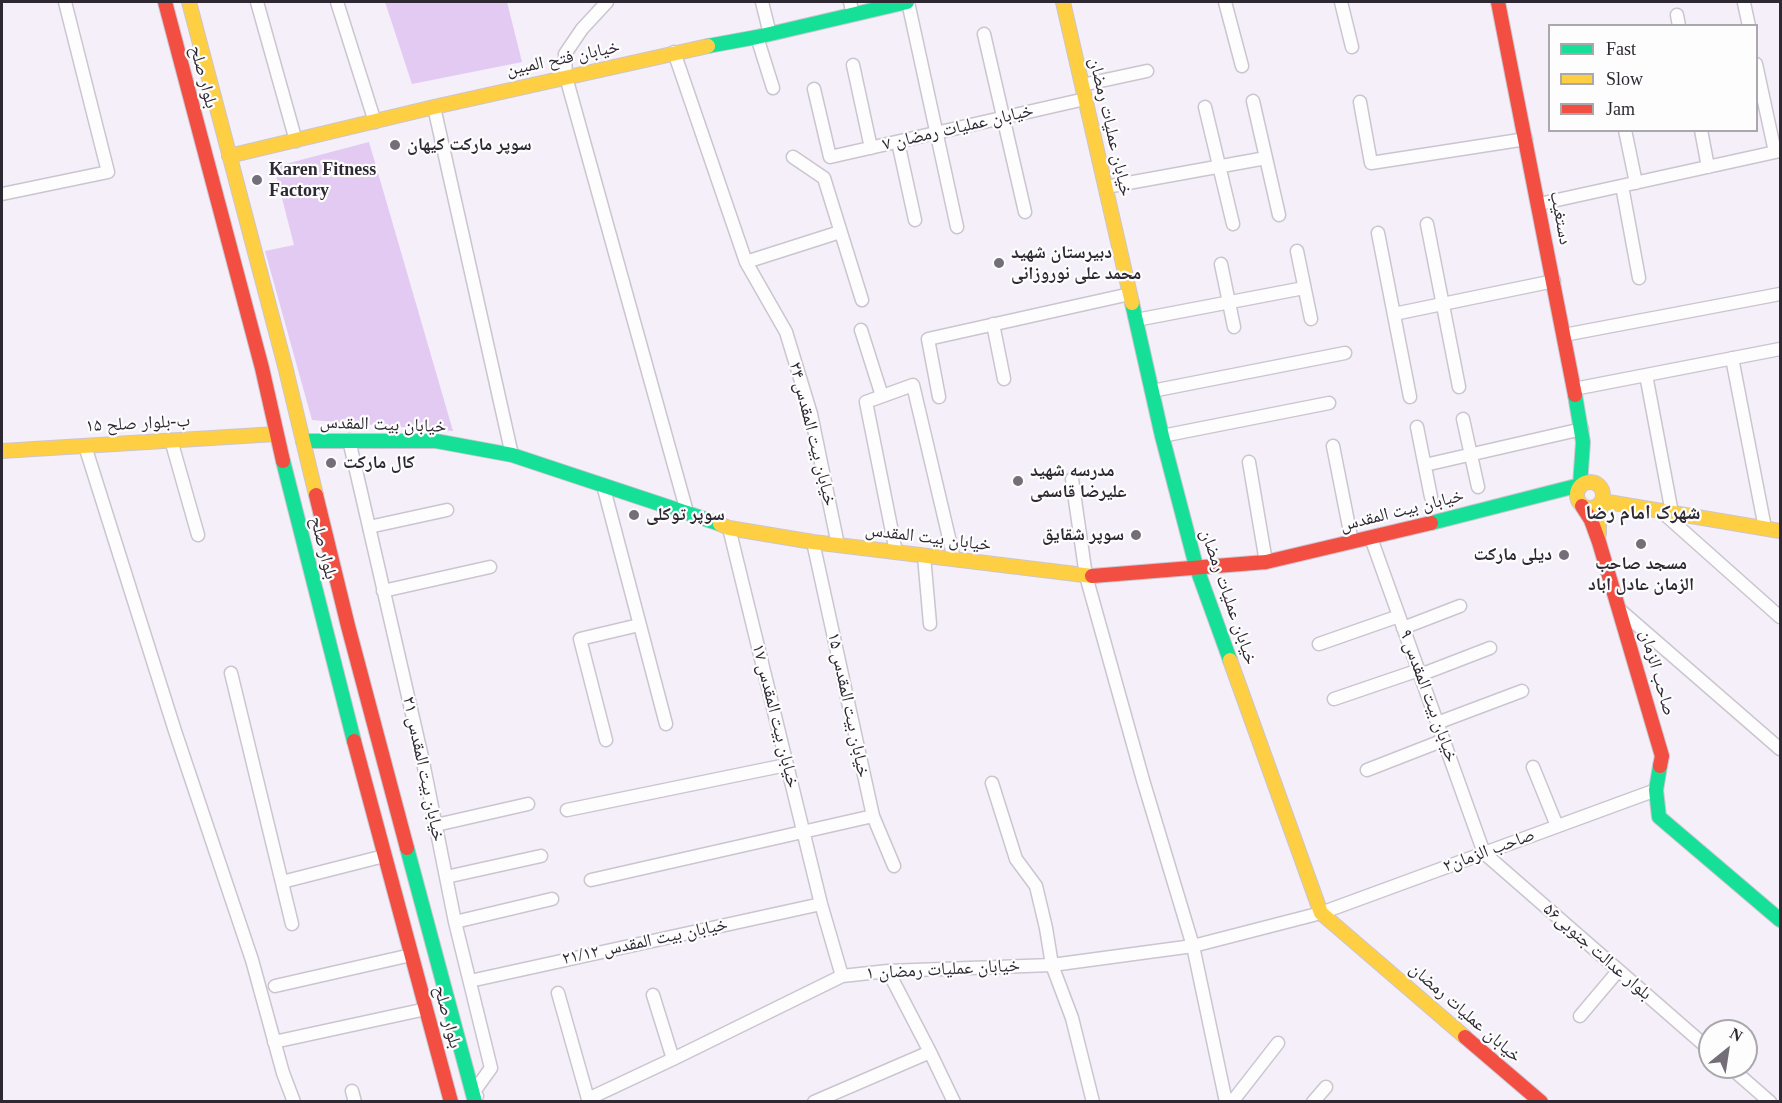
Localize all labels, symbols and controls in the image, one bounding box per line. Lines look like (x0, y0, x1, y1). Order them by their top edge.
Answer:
legend (1548, 24, 1758, 132)
street label: خیابان فتح المبین (504, 36, 622, 82)
text: Fast (1606, 39, 1636, 59)
street label: بلوار صلح (184, 43, 222, 111)
street label: خیابان عملیات رمضان (1084, 56, 1136, 198)
text: Slow (1606, 69, 1643, 89)
text: Jam (1606, 99, 1635, 119)
street label: خیابان عملیات رمضان ۷ (880, 100, 1036, 156)
place label: سوپر مارکت کیهان (407, 134, 531, 156)
marker: سوپر مارکت کیهان (388, 138, 402, 152)
place label: Karen Fitness Factory (269, 159, 376, 201)
marker: Karen Fitness Factory (250, 173, 264, 187)
street label: دستغیب (1544, 189, 1576, 247)
place label: دبیرستان شهید محمد علی نوروزانی (1011, 242, 1141, 284)
marker: دبیرستان شهید محمد علی نوروزانی (992, 256, 1006, 270)
street label: خیابان بیت المقدس ۲۴ (784, 360, 840, 508)
street label: ۱۵ ب-بلوار صلح (85, 410, 191, 438)
street label: خیابان بیت المقدس (319, 412, 447, 438)
place label: کال مارکت (343, 452, 415, 474)
marker: کال مارکت (324, 456, 338, 470)
place label: مدرسه شهید علیرضا قاسمی (1030, 460, 1127, 502)
marker: مدرسه شهید علیرضا قاسمی (1011, 474, 1025, 488)
street label: خیابان بیت المقدس (1338, 485, 1466, 537)
district label: شهرک امام رضا (1586, 502, 1700, 526)
place label: سوپر توکلی (646, 504, 725, 526)
marker: سوپر توکلی (627, 508, 641, 522)
street label: بلوار صلح (305, 514, 341, 582)
street label: خیابان بیت المقدس (864, 520, 992, 556)
place label: سوپر شقایق (1042, 524, 1124, 546)
street label: خیابان عملیات رمضان (1195, 527, 1261, 667)
marker: سوپر شقایق (1129, 528, 1143, 542)
marker: مسجد صاحب الزمان عادل اباد (1634, 537, 1648, 551)
place label: دیلی مارکت (1474, 544, 1552, 566)
marker: دیلی مارکت (1557, 548, 1571, 562)
place label: مسجد صاحب الزمان عادل اباد (1588, 553, 1694, 596)
street label: خیابان بیت المقدس ۹ (1394, 627, 1462, 765)
street label: صاحب الزمان (1634, 628, 1680, 718)
street label: خیابان بیت المقدس ۱۵ (822, 631, 874, 779)
street label: خیابان بیت المقدس ۱۷ (747, 642, 803, 790)
street label: خیابان بیت المقدس ۲۱ (397, 695, 449, 843)
street label: ۲صاحب الزمان (1440, 824, 1538, 878)
street label: بلوار عدالت جنوبی۵۶ (1538, 899, 1656, 1005)
street label: خیابان بیت المقدس ۲۱/۱۲ (560, 914, 730, 970)
street label: خیابان عملیات رمضان ۱ (865, 955, 1021, 985)
street label: خیابان عملیات رمضان (1404, 958, 1526, 1068)
street label: بلوار صلح (428, 983, 466, 1051)
north arrow (1698, 1019, 1758, 1079)
text: N (1727, 1024, 1746, 1045)

